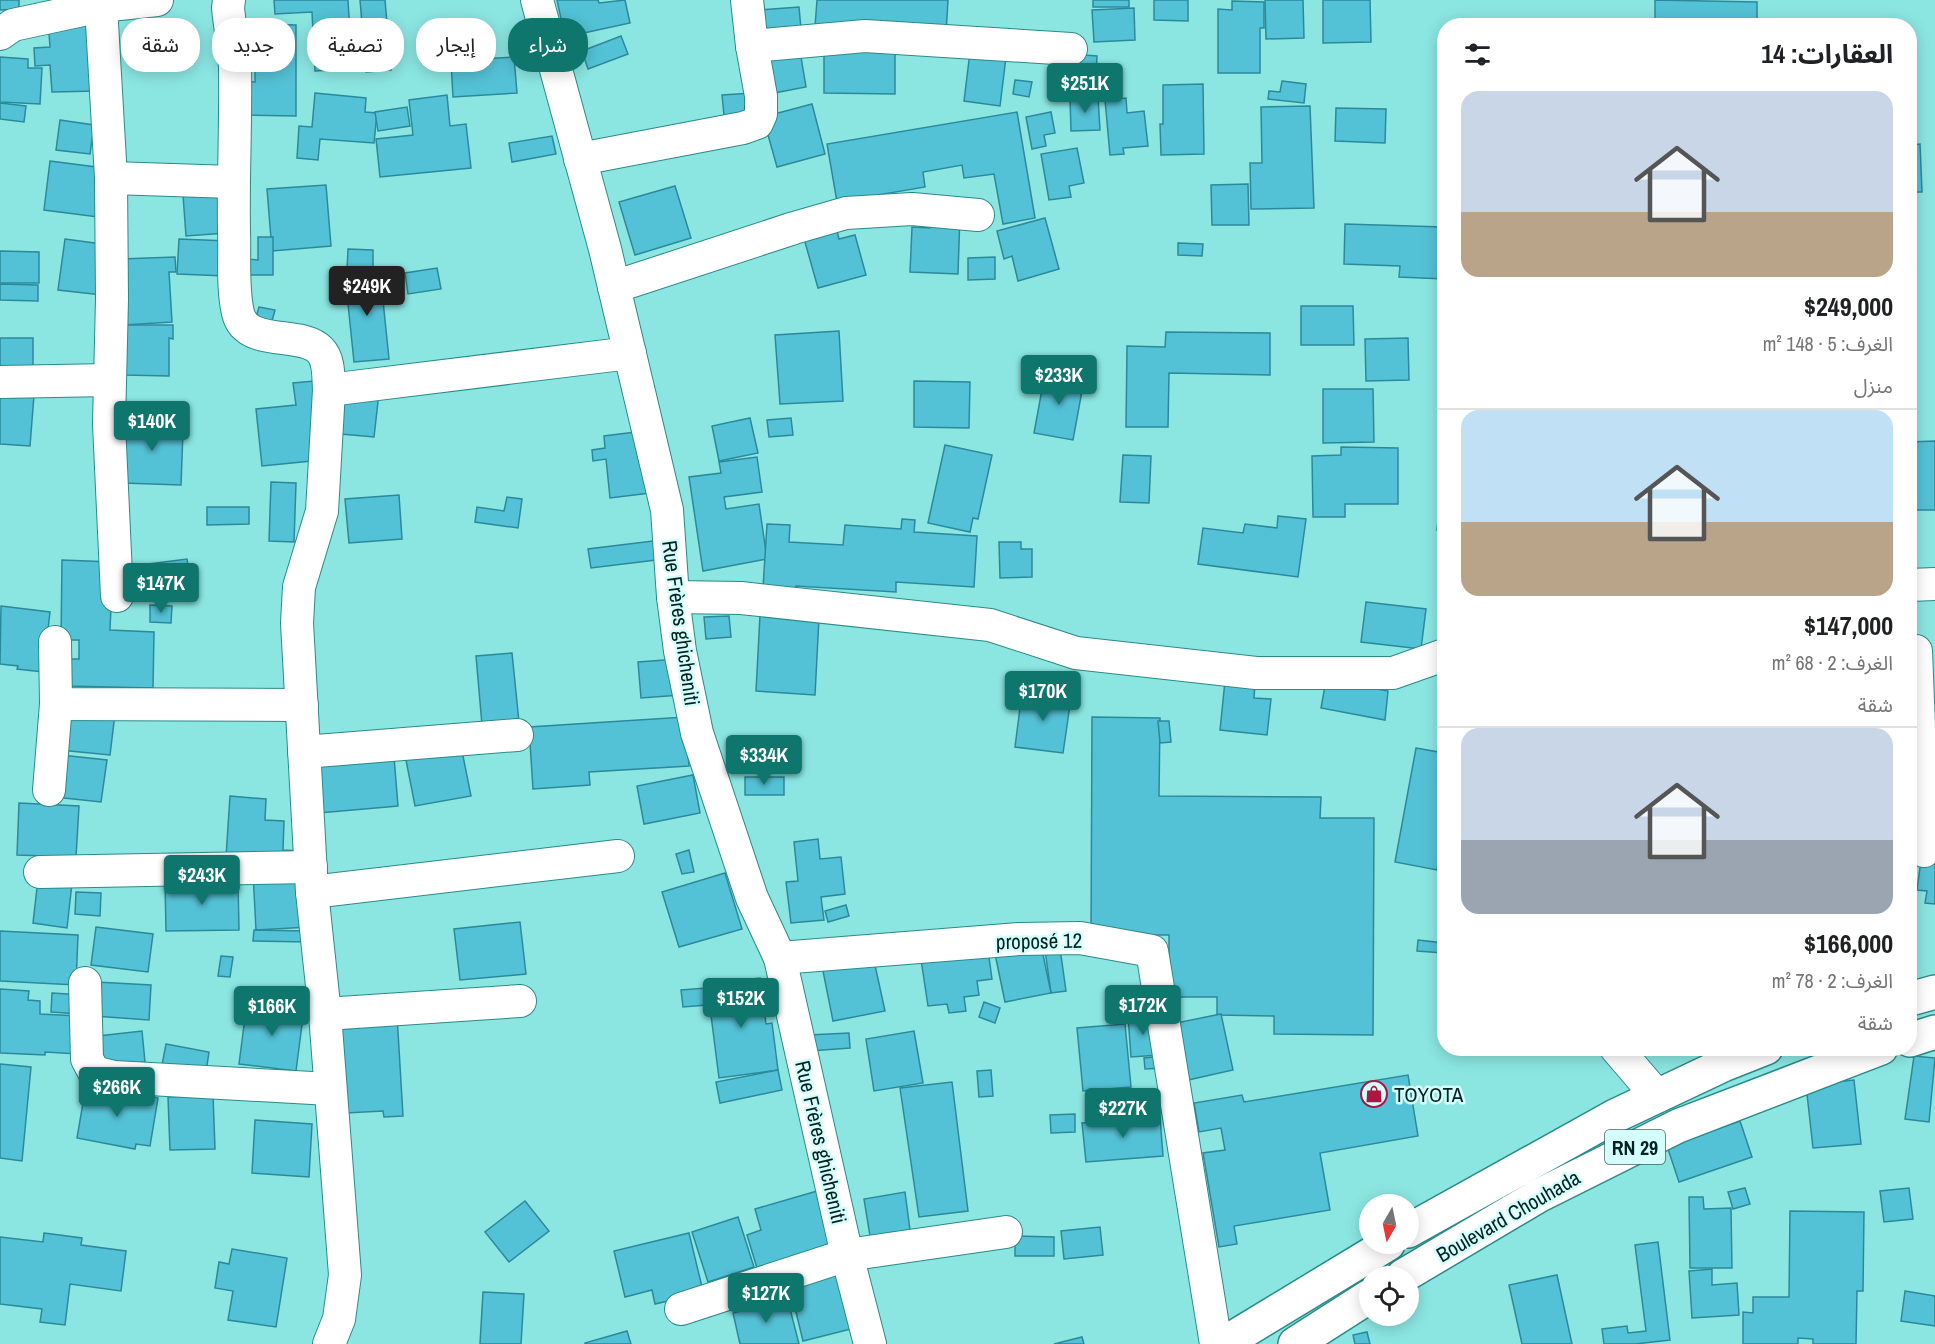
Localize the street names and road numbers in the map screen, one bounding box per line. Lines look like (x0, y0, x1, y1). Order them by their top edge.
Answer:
street label: Rue Frères ghicheniti (655, 539, 707, 707)
street label: proposé 12 (996, 926, 1082, 956)
street label: Rue Frères ghicheniti (788, 1058, 854, 1226)
road number: RN 29 (1605, 1130, 1665, 1164)
street label: Boulevard Chouhada (1431, 1163, 1586, 1269)

